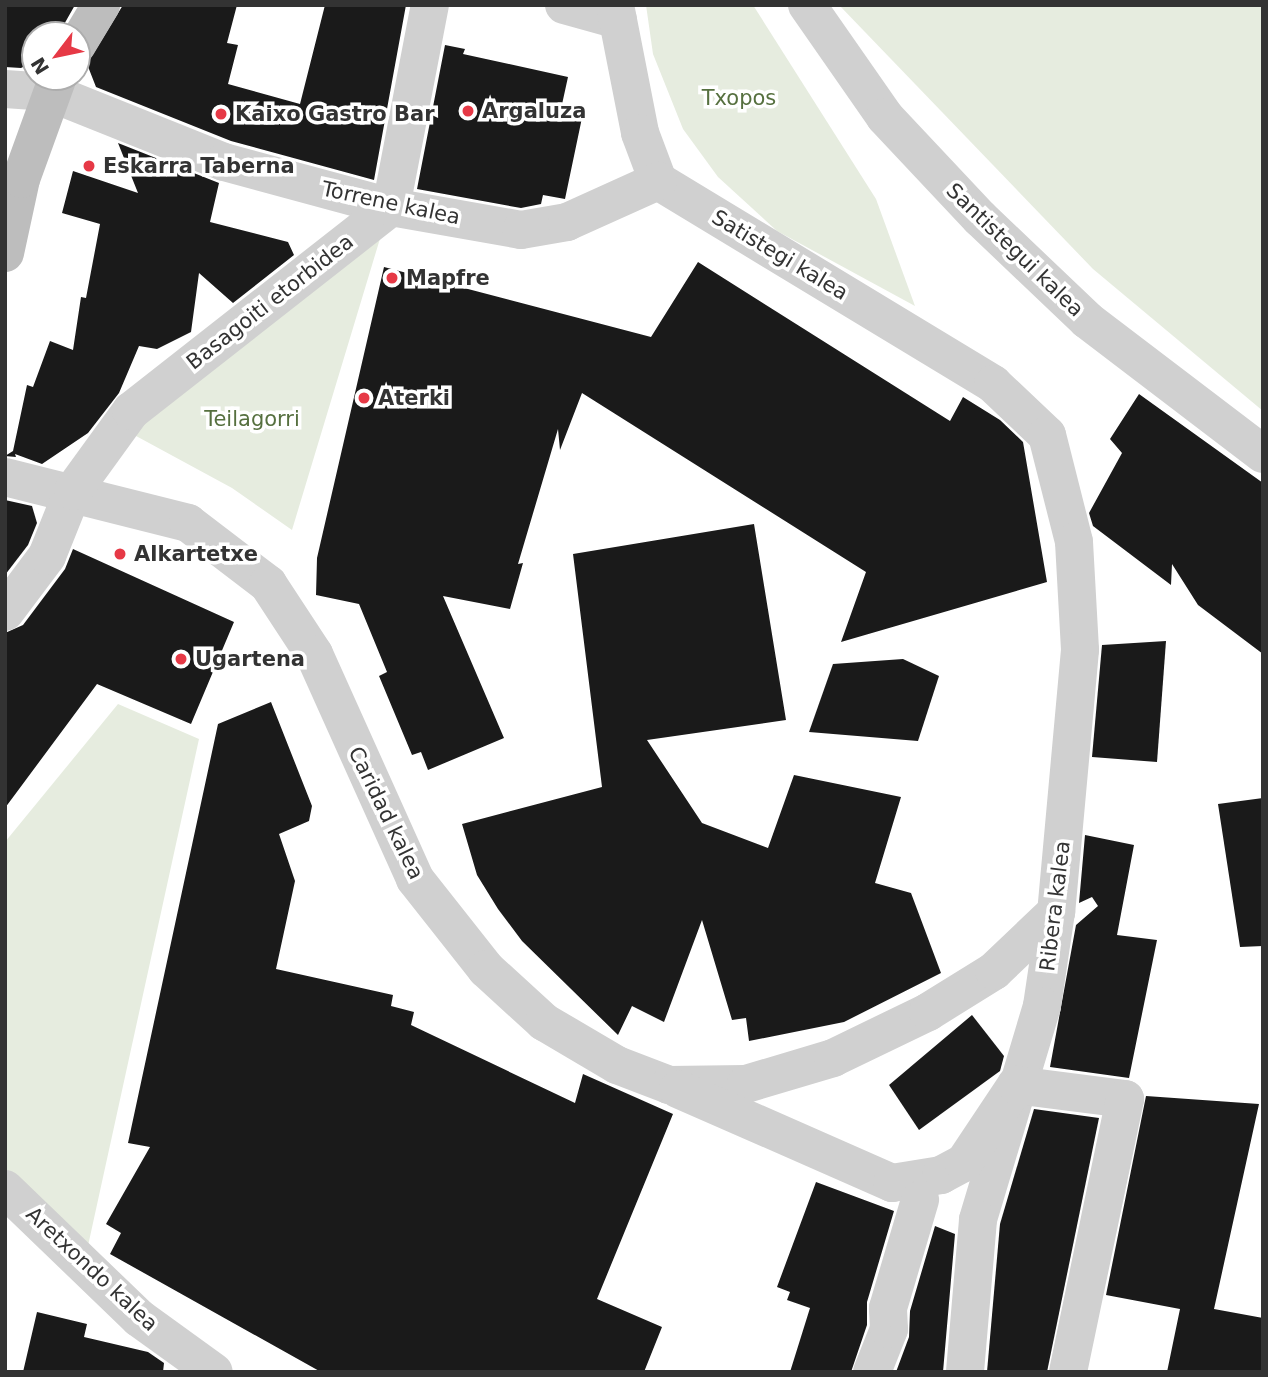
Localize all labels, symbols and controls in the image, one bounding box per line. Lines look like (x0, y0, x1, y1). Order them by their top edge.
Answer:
north arrow (21, 21, 91, 91)
text: N (26, 53, 53, 79)
park label: Txopos (702, 85, 776, 111)
place label: Argaluza (482, 98, 586, 124)
place label: Kaixo Gastro Bar (235, 101, 434, 127)
marker: Argaluza (460, 103, 476, 119)
marker: Kaixo Gastro Bar (213, 106, 229, 122)
place label: Eskarra Taberna (103, 153, 295, 179)
marker: Eskarra Taberna (81, 158, 97, 174)
street label: Torrene kalea (320, 176, 462, 230)
street label: Santistegui kalea (941, 178, 1089, 322)
street label: Satistegi kalea (707, 204, 853, 306)
street label: Basagoiti etorbidea (182, 229, 358, 375)
place label: Mapfre (406, 265, 490, 291)
marker: Mapfre (384, 270, 400, 286)
place label: Aterki (378, 385, 450, 411)
marker: Aterki (356, 390, 372, 406)
park label: Teilagorri (204, 406, 300, 432)
place label: Alkartetxe (134, 541, 258, 567)
marker: Alkartetxe (112, 546, 128, 562)
place label: Ugartena (195, 646, 305, 672)
marker: Ugartena (173, 651, 189, 667)
street label: Caridad kalea (343, 743, 429, 883)
street label: Ribera kalea (1035, 839, 1075, 973)
street label: Aretxondo kalea (21, 1202, 163, 1336)

